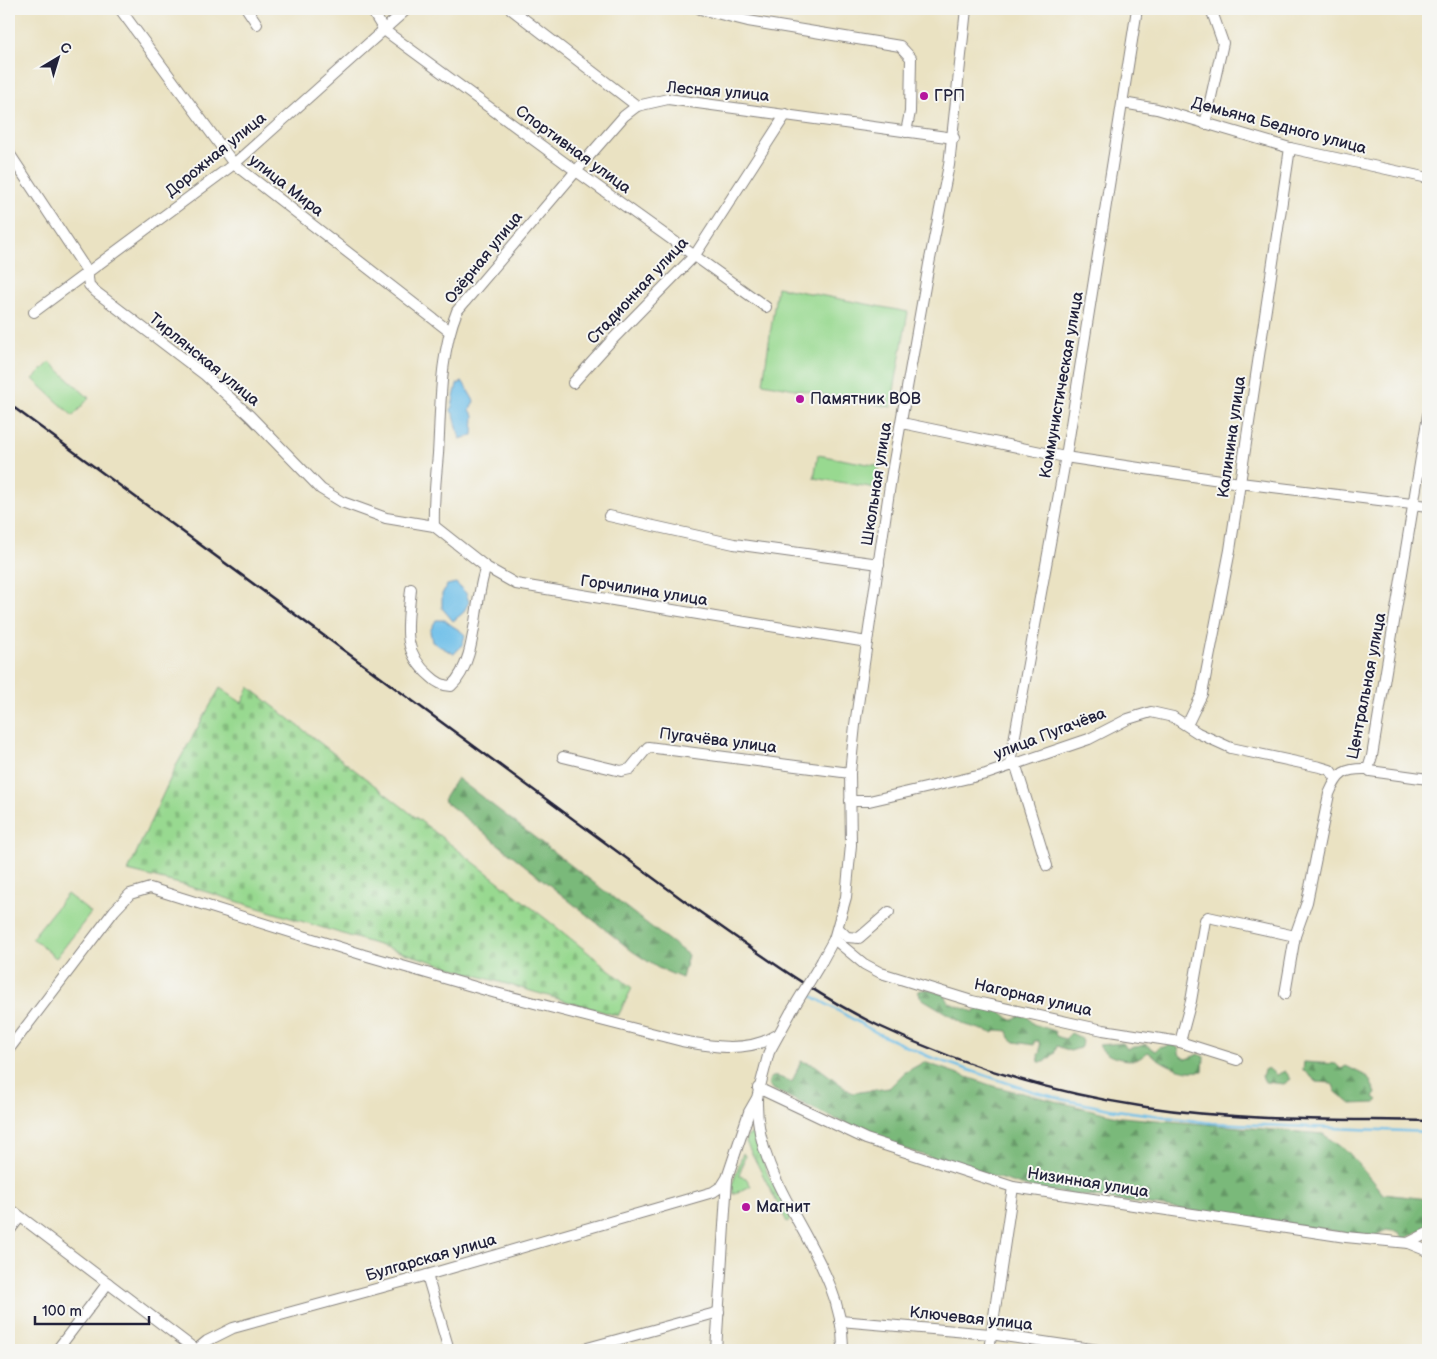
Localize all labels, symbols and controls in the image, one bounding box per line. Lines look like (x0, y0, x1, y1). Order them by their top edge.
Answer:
north arrow (32, 32, 82, 82)
text: С (57, 38, 75, 58)
street label: Лесная улица (665, 78, 771, 106)
place label: ГРП (934, 87, 965, 106)
marker: ГРП (918, 90, 930, 102)
street label: Демьяна Бедного улица (1189, 93, 1369, 159)
street label: Спортивная улица (512, 102, 635, 199)
street label: Дорожная улица (162, 108, 271, 201)
street label: улица Мира (245, 151, 327, 221)
street label: Озёрная улица (441, 208, 527, 308)
street label: Стадионная улица (583, 233, 693, 348)
street label: Коммунистическая улица (1036, 289, 1088, 480)
street label: Тирлянская улица (145, 309, 264, 411)
street label: Калинина улица (1214, 374, 1250, 499)
place label: Памятник ВОВ (810, 390, 921, 409)
marker: Памятник ВОВ (794, 393, 806, 405)
street label: Школьная улица (858, 420, 896, 547)
street label: Горчилина улица (579, 572, 709, 611)
street label: Центральная улица (1343, 610, 1391, 761)
street label: улица Пугачёва (991, 704, 1109, 764)
street label: Пугачёва улица (658, 724, 778, 758)
street label: Нагорная улица (972, 975, 1094, 1021)
street label: Низинная улица (1026, 1164, 1150, 1202)
place label: Магнит (756, 1198, 811, 1217)
marker: Магнит (740, 1201, 752, 1213)
street label: Булгарская улица (364, 1230, 499, 1286)
scale bar (35, 1294, 149, 1326)
text: 100 m (42, 1302, 82, 1321)
street label: Ключевая улица (908, 1303, 1034, 1335)

